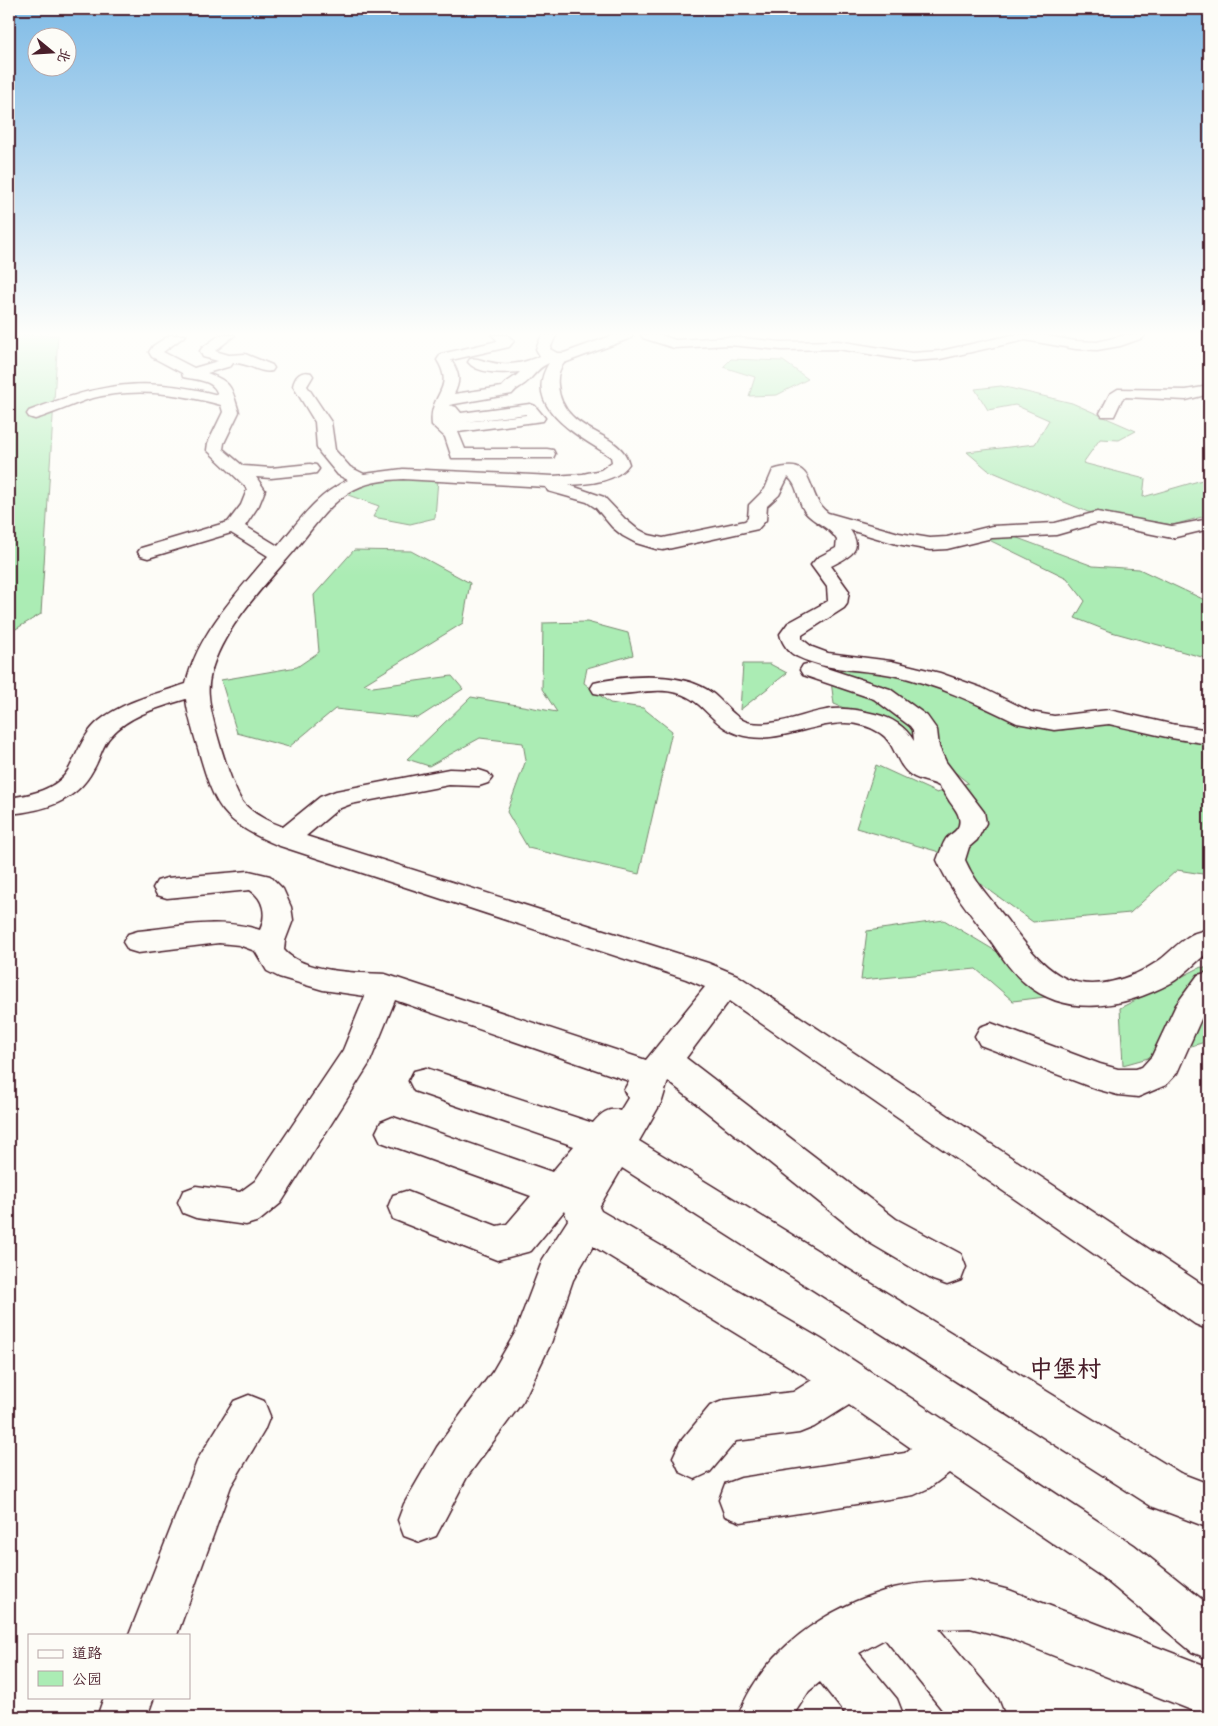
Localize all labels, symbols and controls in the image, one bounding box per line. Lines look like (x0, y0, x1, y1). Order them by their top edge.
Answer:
north arrow (28, 28, 78, 78)
text: 北 (51, 46, 75, 65)
district label: 中堡村 (1029, 1354, 1101, 1389)
legend (28, 1634, 190, 1698)
text: 道路 (72, 1643, 102, 1665)
text: 公园 (72, 1669, 102, 1691)

